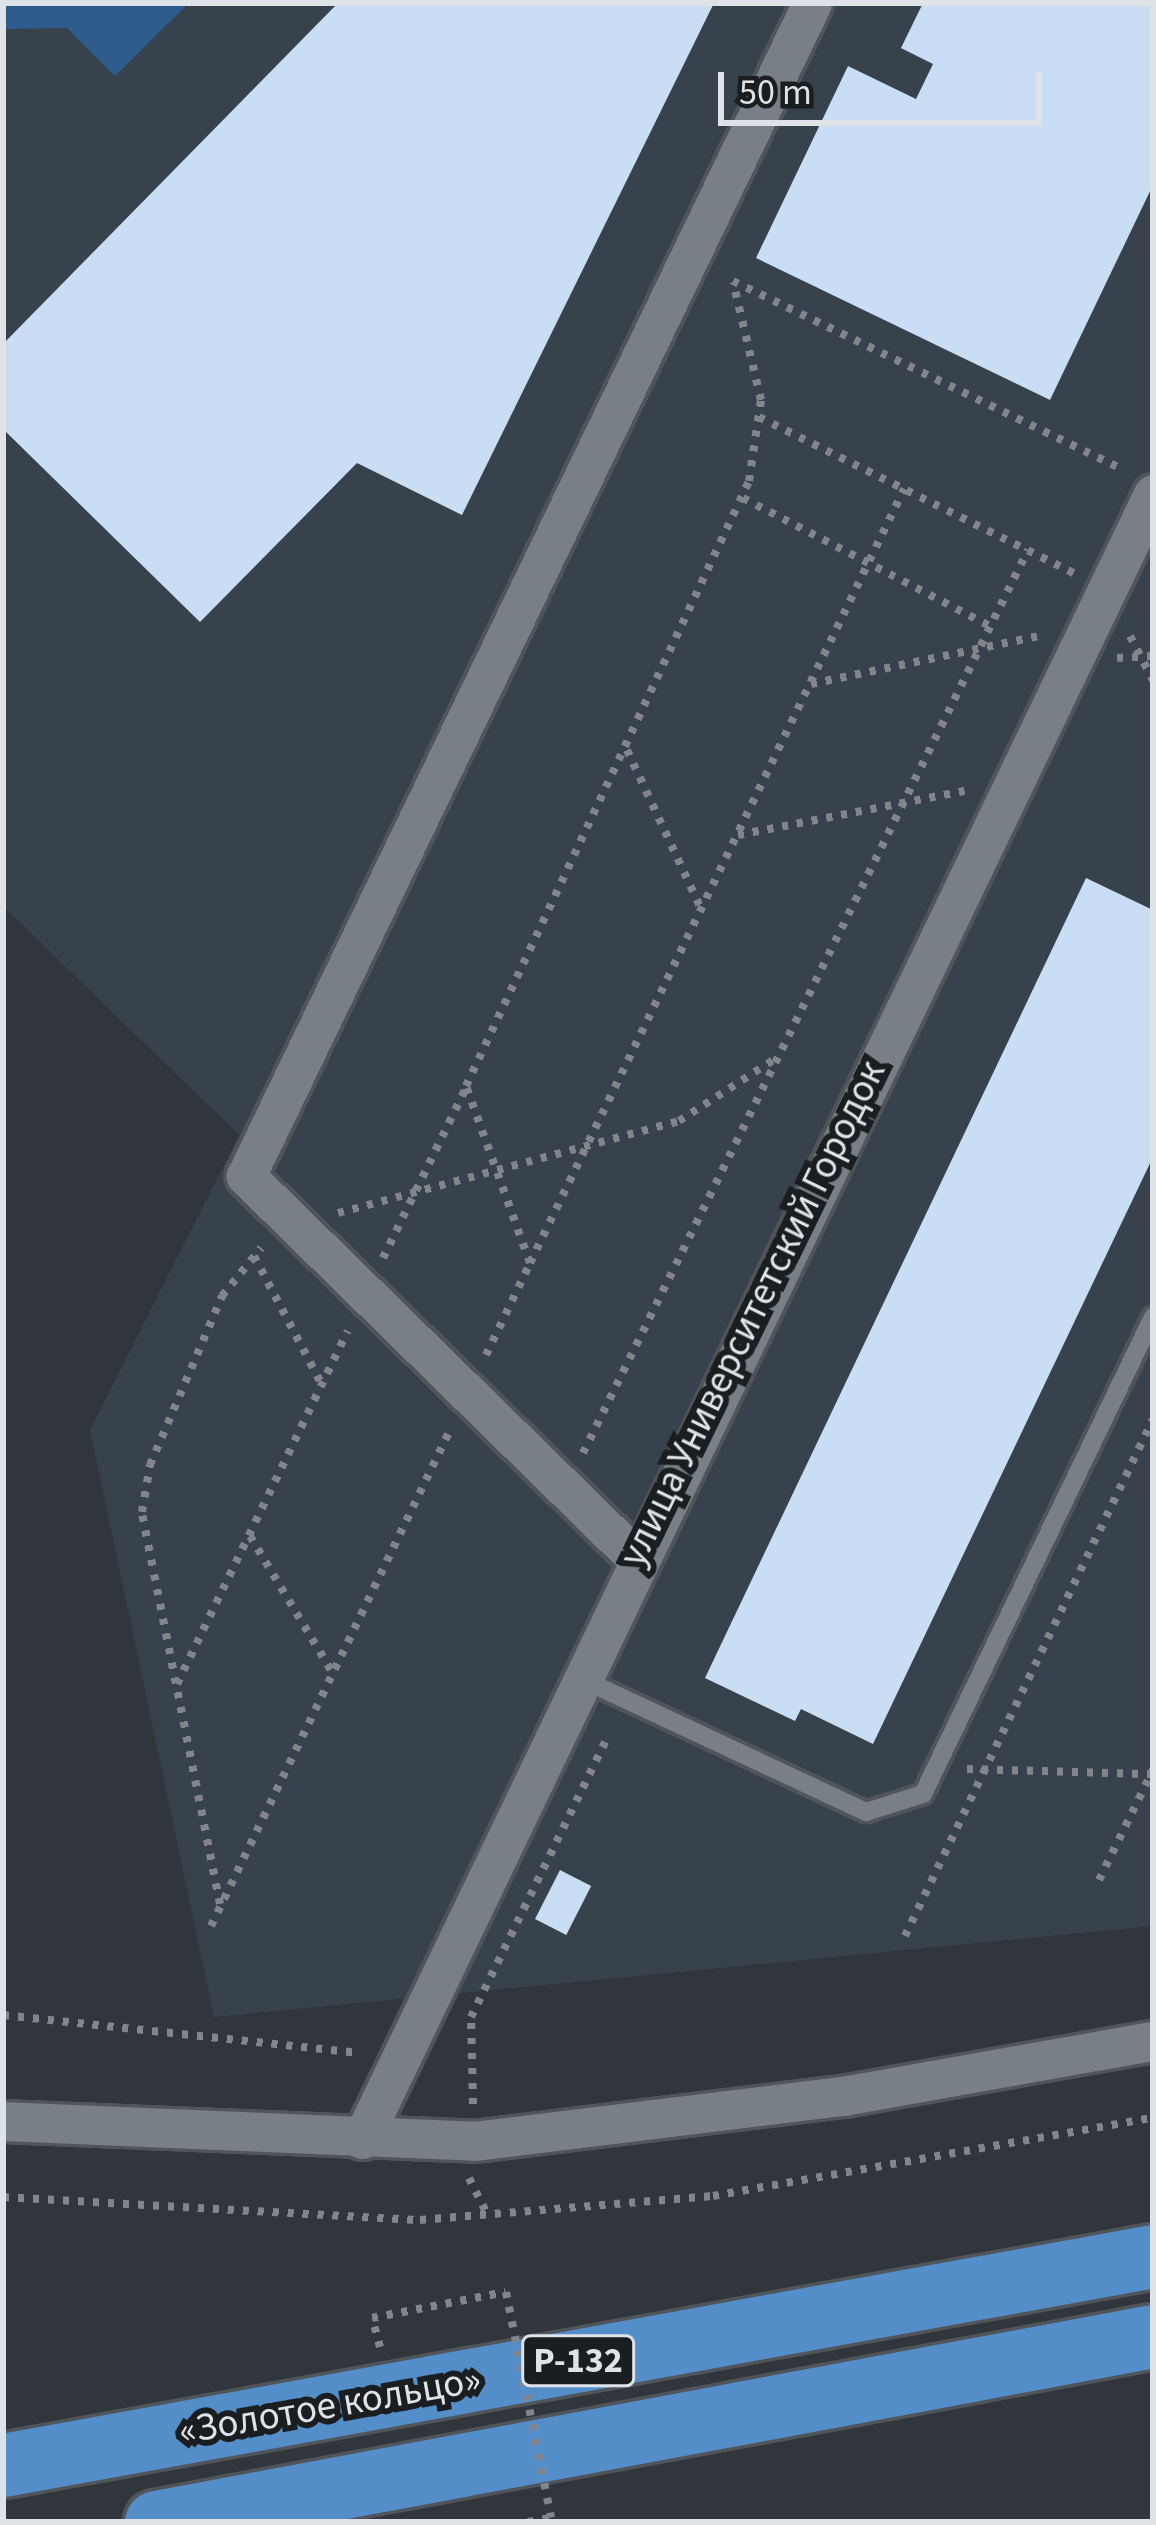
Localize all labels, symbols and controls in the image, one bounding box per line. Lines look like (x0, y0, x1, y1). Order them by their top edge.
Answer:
scale bar (724, 48, 1048, 122)
text: 50 m (739, 67, 812, 118)
street label: улица Университетский Городок (610, 1054, 896, 1574)
road number: Р-132 (521, 2331, 635, 2391)
street label: «Золотое кольцо» (176, 2356, 484, 2456)

